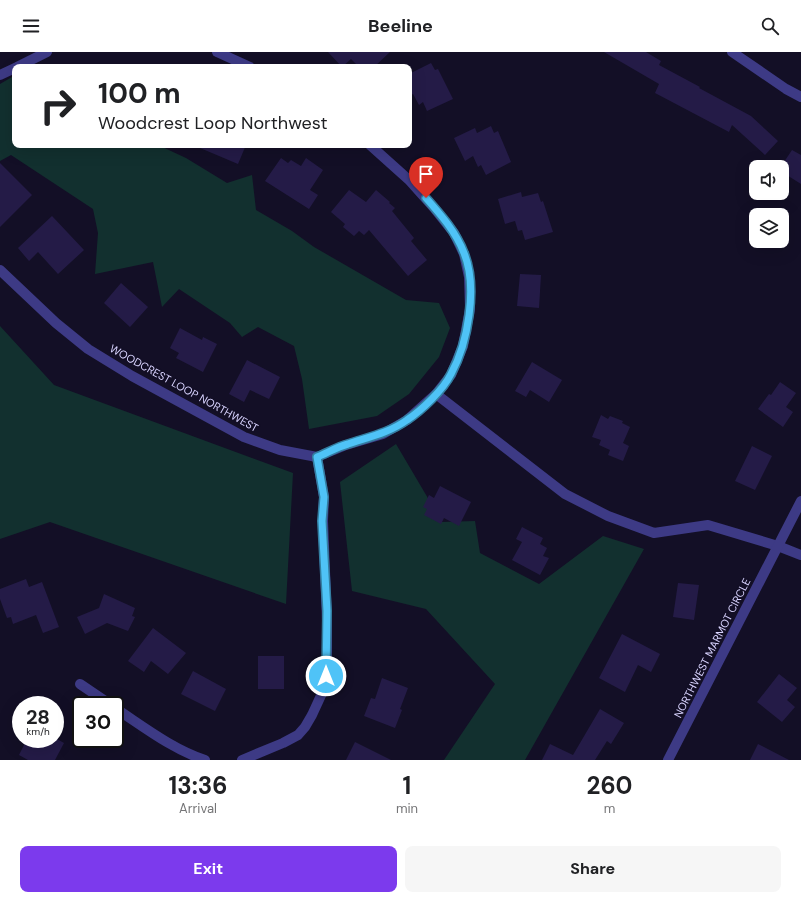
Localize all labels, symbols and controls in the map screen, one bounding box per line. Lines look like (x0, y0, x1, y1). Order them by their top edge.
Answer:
text: Beeline (368, 14, 433, 38)
icon: menu (20, 15, 42, 37)
icon: search (759, 15, 781, 37)
text: 100 m (98, 75, 181, 112)
icon: right (32, 80, 84, 132)
text: Woodcrest Loop Northwest (98, 111, 327, 135)
pin (409, 157, 443, 198)
map controls (749, 160, 789, 248)
button: sound (749, 160, 789, 200)
icon: arrive (415, 163, 437, 185)
button: layers (749, 208, 789, 248)
street label: WOODCREST LOOP NORTHWEST (107, 341, 261, 435)
street label: NORTHWEST MARMOT CIRCLE (671, 576, 753, 720)
position arrow (305, 655, 347, 697)
speed limit sign: 30 (72, 696, 124, 748)
text: 28 (26, 704, 50, 730)
text: km/h (26, 725, 50, 738)
text: 13:36 (168, 770, 227, 801)
text: 1 (403, 770, 411, 801)
text: 260 (587, 770, 633, 801)
text: Arrival (179, 800, 217, 817)
text: min (396, 800, 418, 817)
text: m (604, 800, 615, 817)
button: Exit (20, 846, 397, 892)
button: Share (405, 846, 781, 892)

